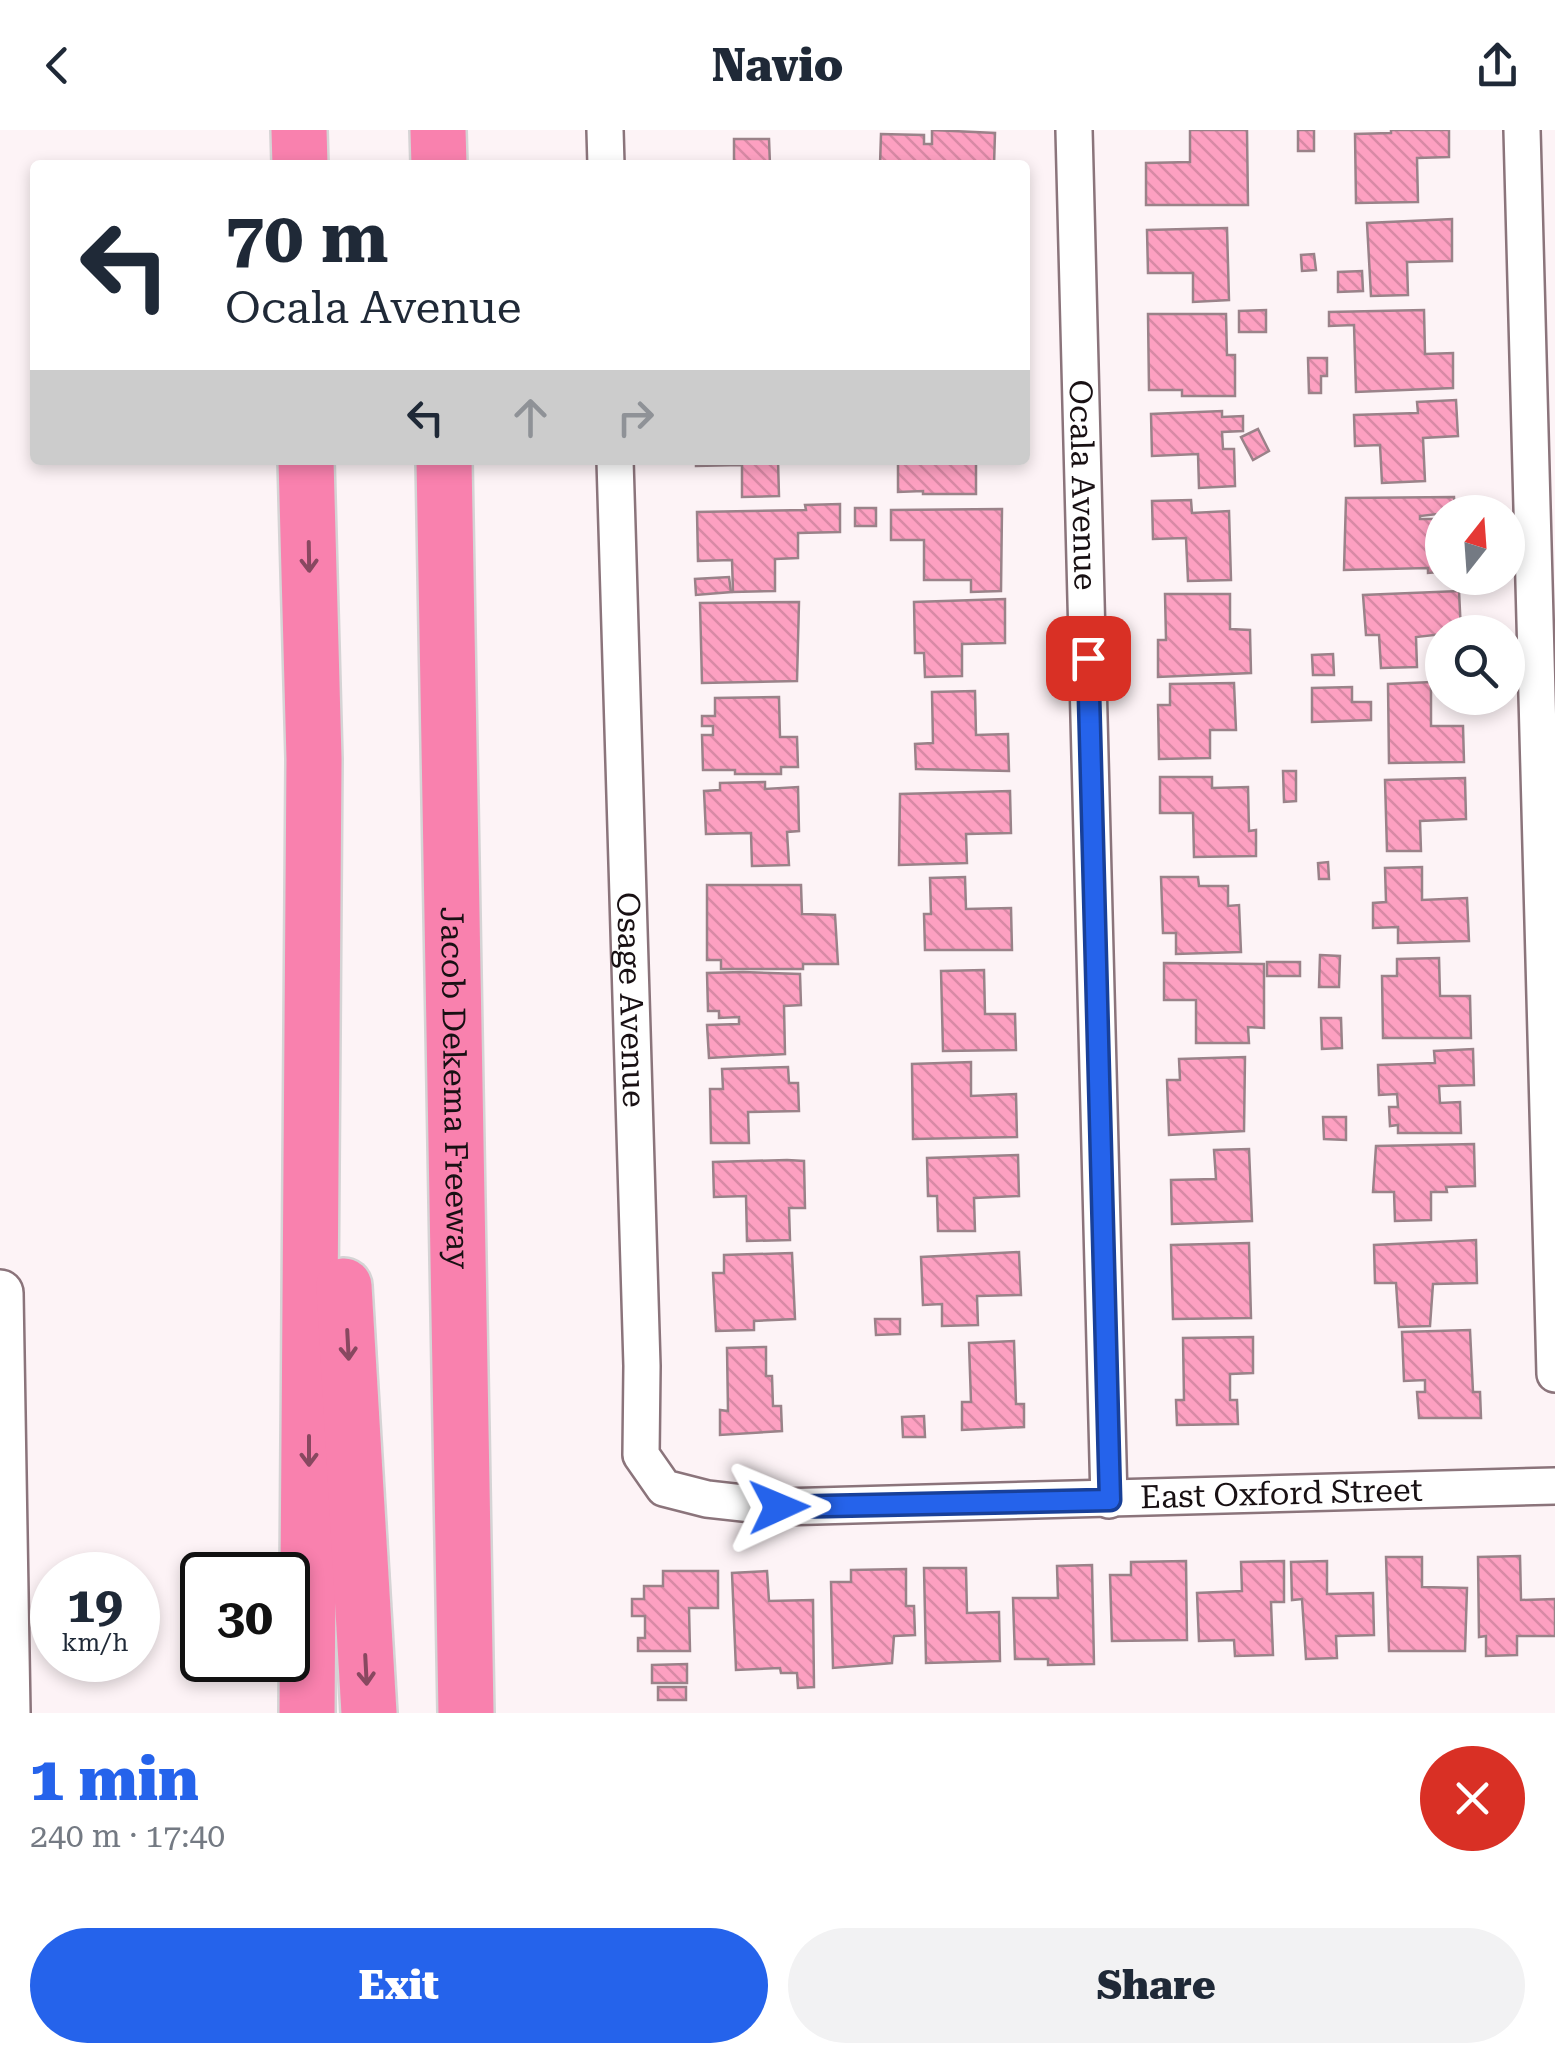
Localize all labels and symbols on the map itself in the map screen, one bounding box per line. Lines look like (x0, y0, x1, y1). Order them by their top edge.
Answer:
street label: Ocala Avenue (1061, 379, 1105, 591)
north arrow (1425, 495, 1525, 595)
one-way arrow (299, 541, 318, 573)
pin (1046, 616, 1131, 701)
street label: Osage Avenue (609, 891, 653, 1108)
street label: Jacob Dekema Freeway (433, 906, 477, 1270)
one-way arrow (339, 1329, 358, 1361)
one-way arrow (300, 1434, 318, 1467)
position arrow (727, 1455, 831, 1559)
street label: East Oxford Street (1140, 1471, 1423, 1516)
speed limit sign: 30 (180, 1552, 310, 1682)
one-way arrow (357, 1653, 376, 1685)

